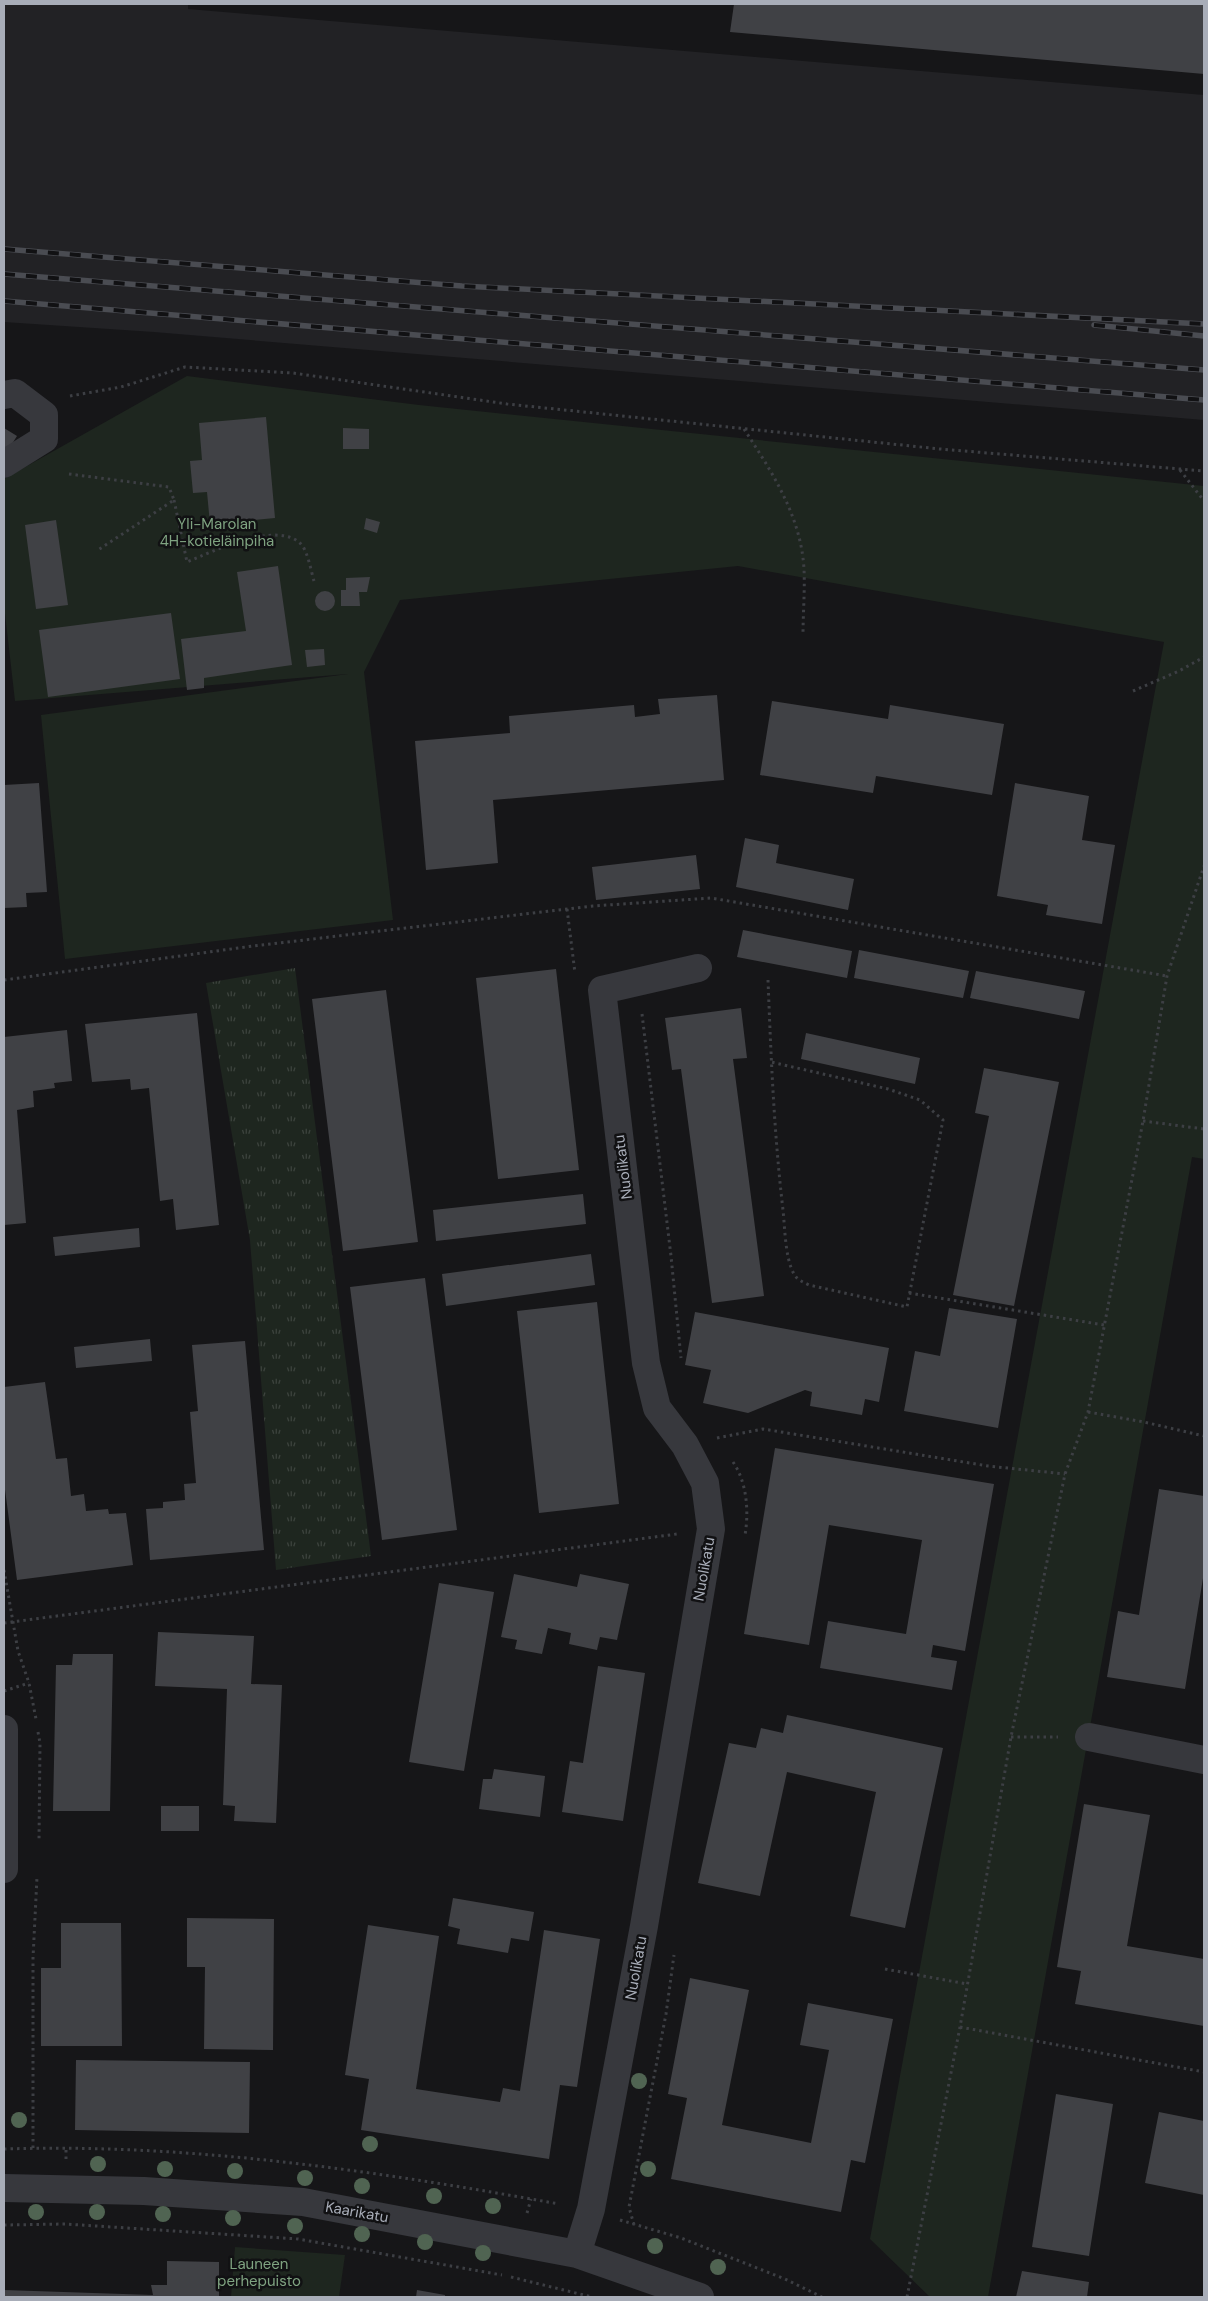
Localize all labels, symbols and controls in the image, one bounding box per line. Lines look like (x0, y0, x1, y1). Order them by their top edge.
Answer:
park label: Yli-Marolan 4H-kotieläinpiha (160, 514, 274, 551)
street label: Nuolikatu (609, 1134, 637, 1200)
street label: Nuolikatu (689, 1535, 719, 1603)
street label: Nuolikatu (621, 1934, 651, 2002)
street label: Kaarikatu (324, 2197, 390, 2227)
park label: Launeen perhepuisto (217, 2254, 301, 2291)

